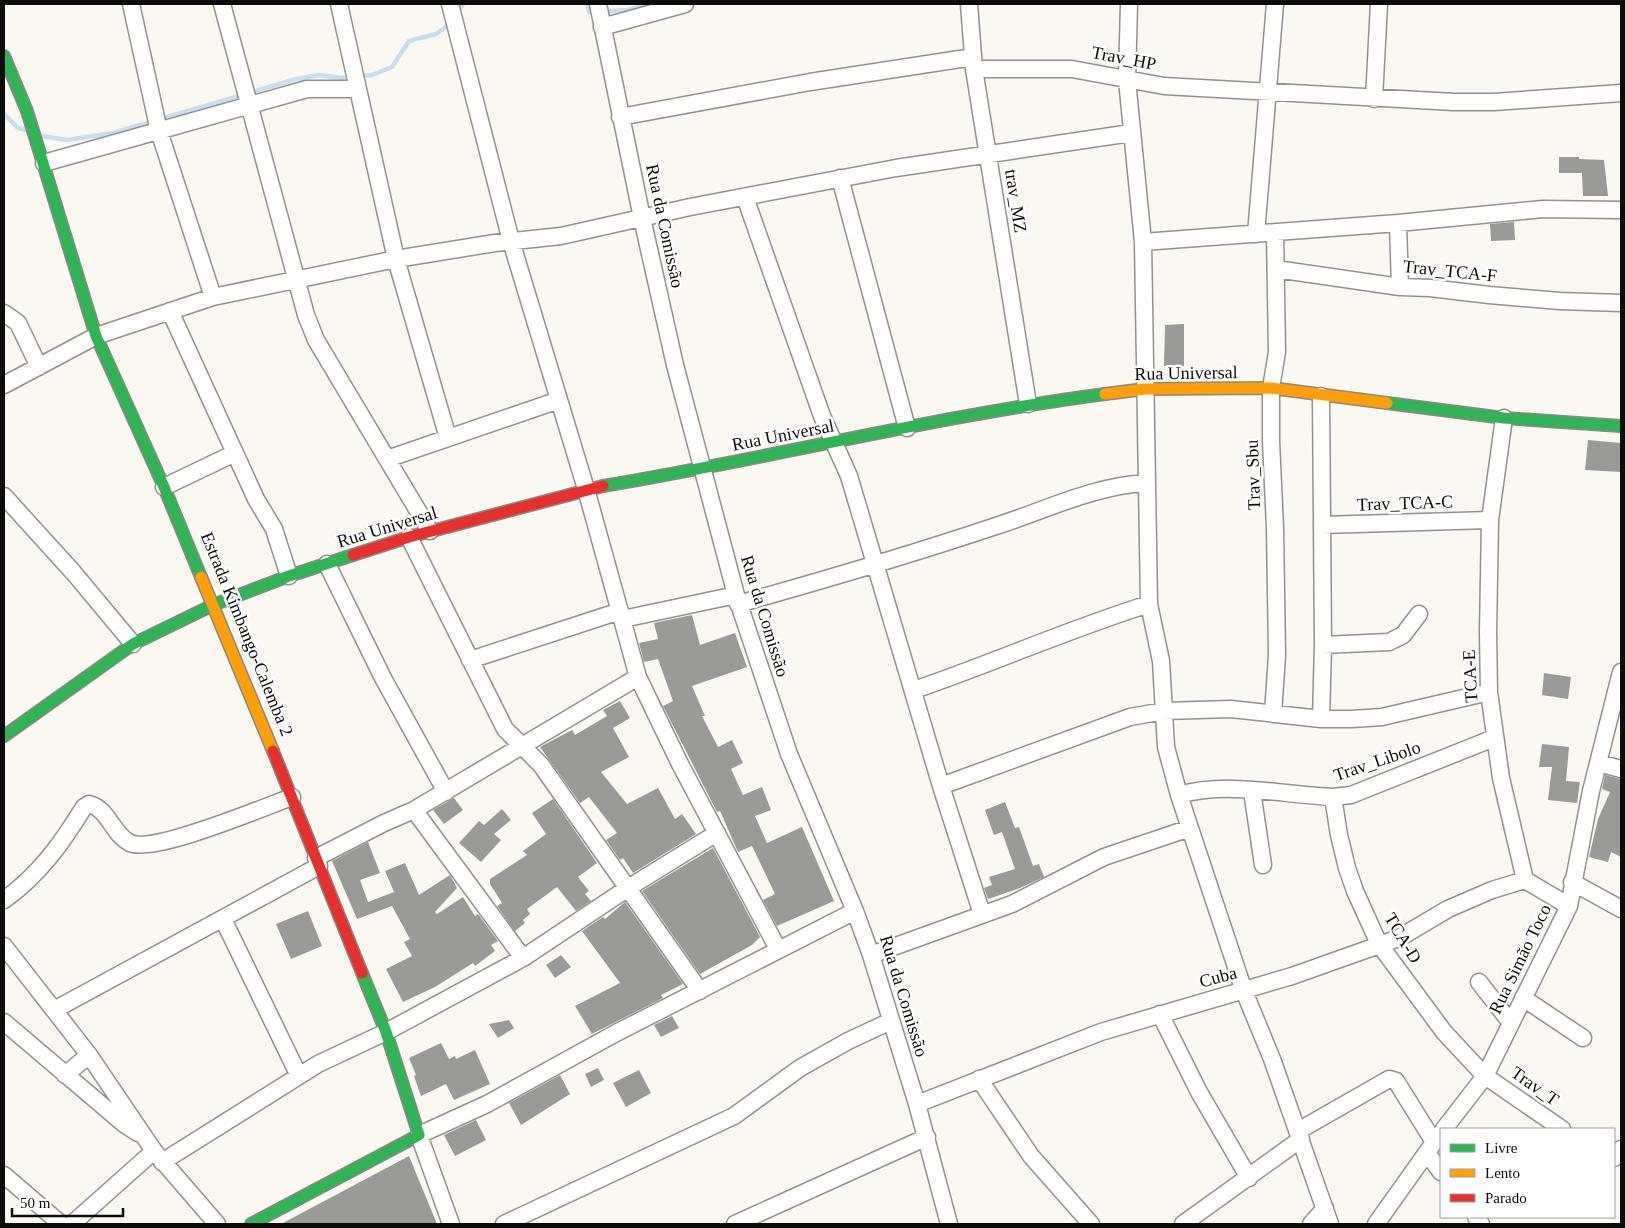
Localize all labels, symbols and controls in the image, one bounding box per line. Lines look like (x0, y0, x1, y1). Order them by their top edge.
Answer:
street label: Trav_HP (1090, 42, 1158, 74)
street label: Rua da Comissão (642, 162, 688, 290)
street label: trav_MZ (1001, 168, 1031, 234)
street label: Trav_TCA-F (1402, 256, 1498, 286)
street label: Rua Universal (1134, 362, 1238, 384)
street label: Rua Universal (730, 415, 836, 455)
street label: Trav_Sbu (1242, 439, 1264, 511)
street label: Trav_TCA-C (1357, 491, 1453, 515)
street label: Rua Universal (335, 502, 439, 552)
street label: Estrada Kimbango-Calemba 2 (197, 529, 297, 739)
street label: Rua da Comissão (737, 553, 793, 679)
street label: TCA-E (1459, 649, 1481, 703)
street label: Trav_Libolo (1331, 737, 1423, 785)
street label: Rua Simão Toco (1485, 901, 1555, 1017)
street label: TCA-D (1380, 909, 1426, 967)
street label: Rua da Comissão (876, 933, 932, 1059)
street label: Cuba (1197, 962, 1239, 992)
street label: Trav_T (1507, 1063, 1563, 1109)
legend (1440, 1128, 1615, 1218)
text: Livre (1485, 1140, 1518, 1156)
text: Lento (1485, 1165, 1520, 1181)
scale bar (12, 1186, 124, 1218)
text: Parado (1485, 1190, 1527, 1206)
text: 50 m (20, 1195, 51, 1211)

